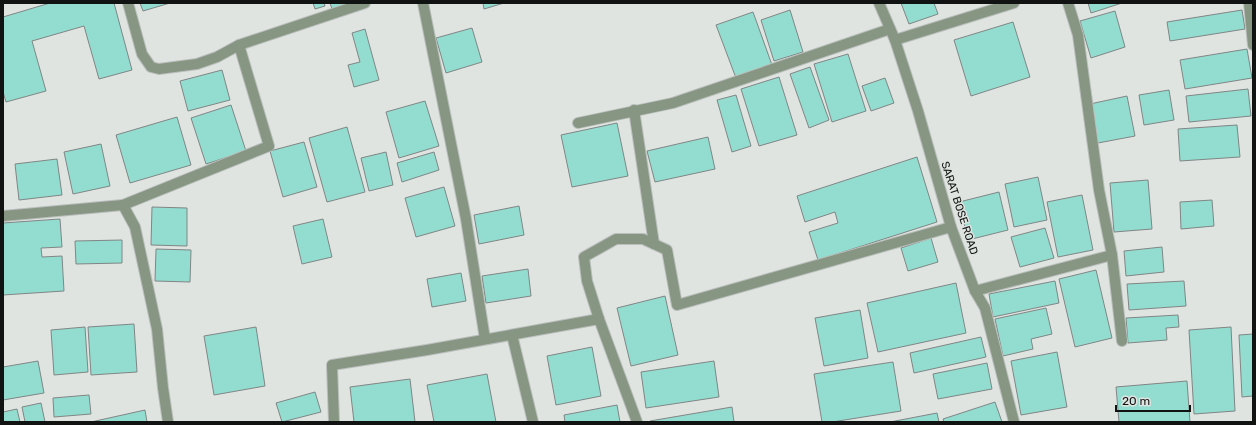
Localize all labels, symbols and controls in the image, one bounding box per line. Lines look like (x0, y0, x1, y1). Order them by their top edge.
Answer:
street label: SARAT BOSE ROAD (938, 160, 981, 256)
scale bar (1116, 387, 1190, 413)
text: 20 m (1122, 394, 1150, 408)

